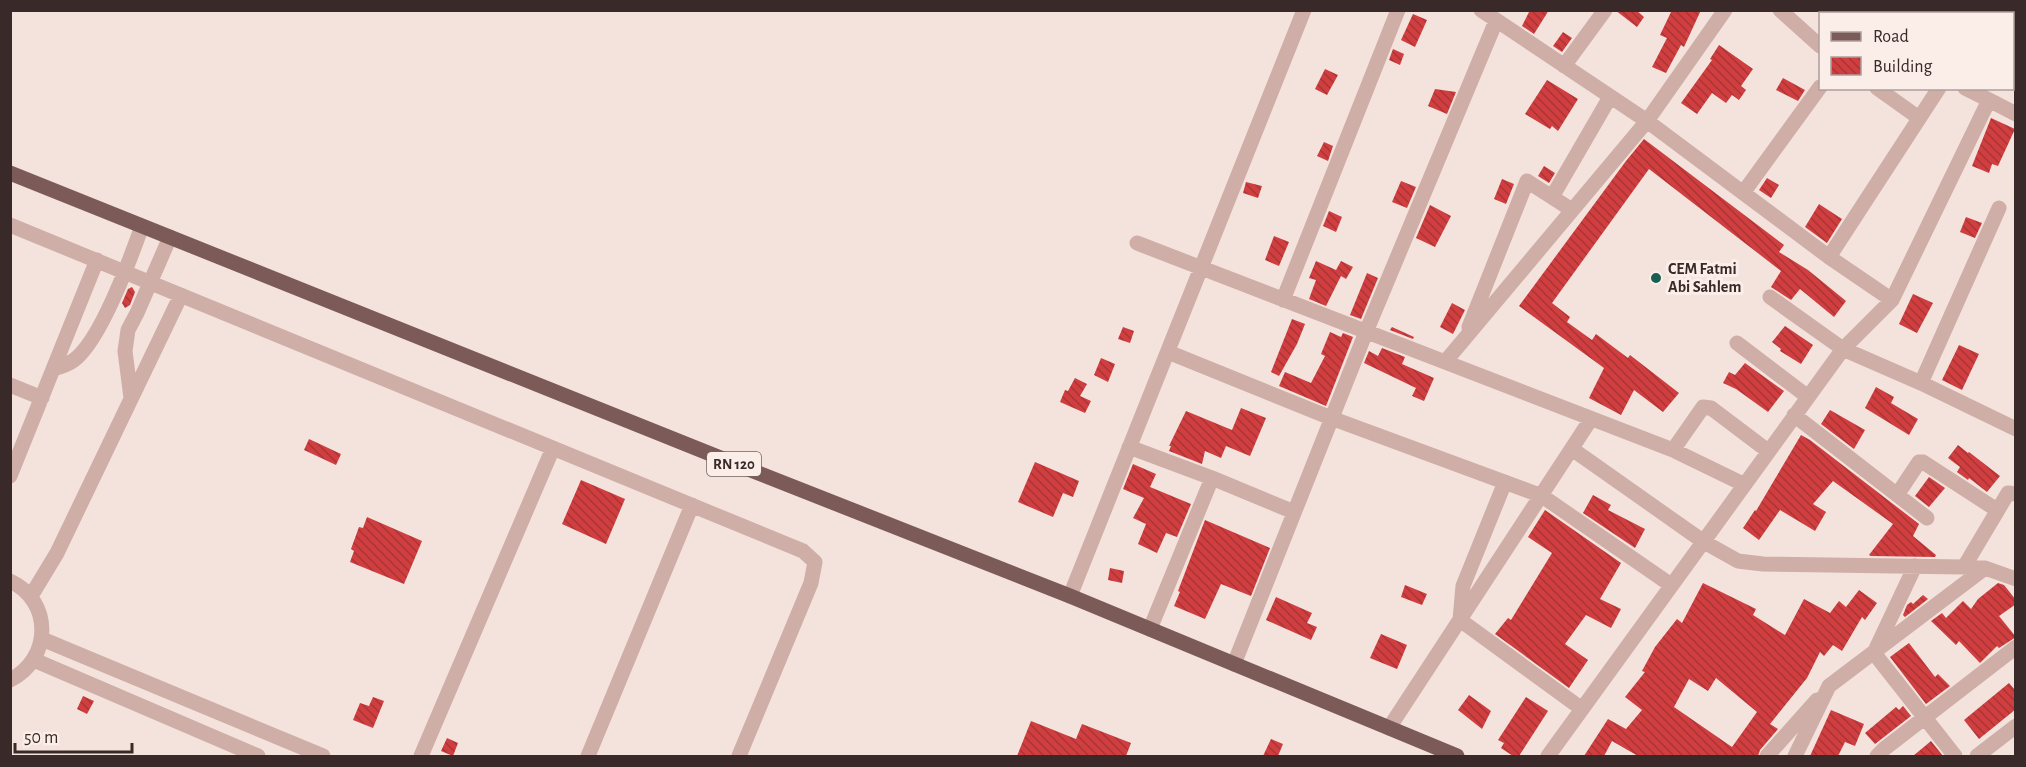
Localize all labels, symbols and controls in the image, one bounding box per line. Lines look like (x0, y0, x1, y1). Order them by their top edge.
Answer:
legend (1819, 12, 2014, 90)
text: Road (1873, 28, 1909, 46)
text: Building (1873, 58, 1933, 76)
place label: CEM Fatmi Abi Sahlem (1668, 261, 1741, 295)
marker: CEM Fatmi Abi Sahlem (1649, 271, 1663, 285)
road number: RN 120 (707, 452, 761, 476)
scale bar (15, 716, 132, 754)
text: 50 m (24, 729, 58, 747)

